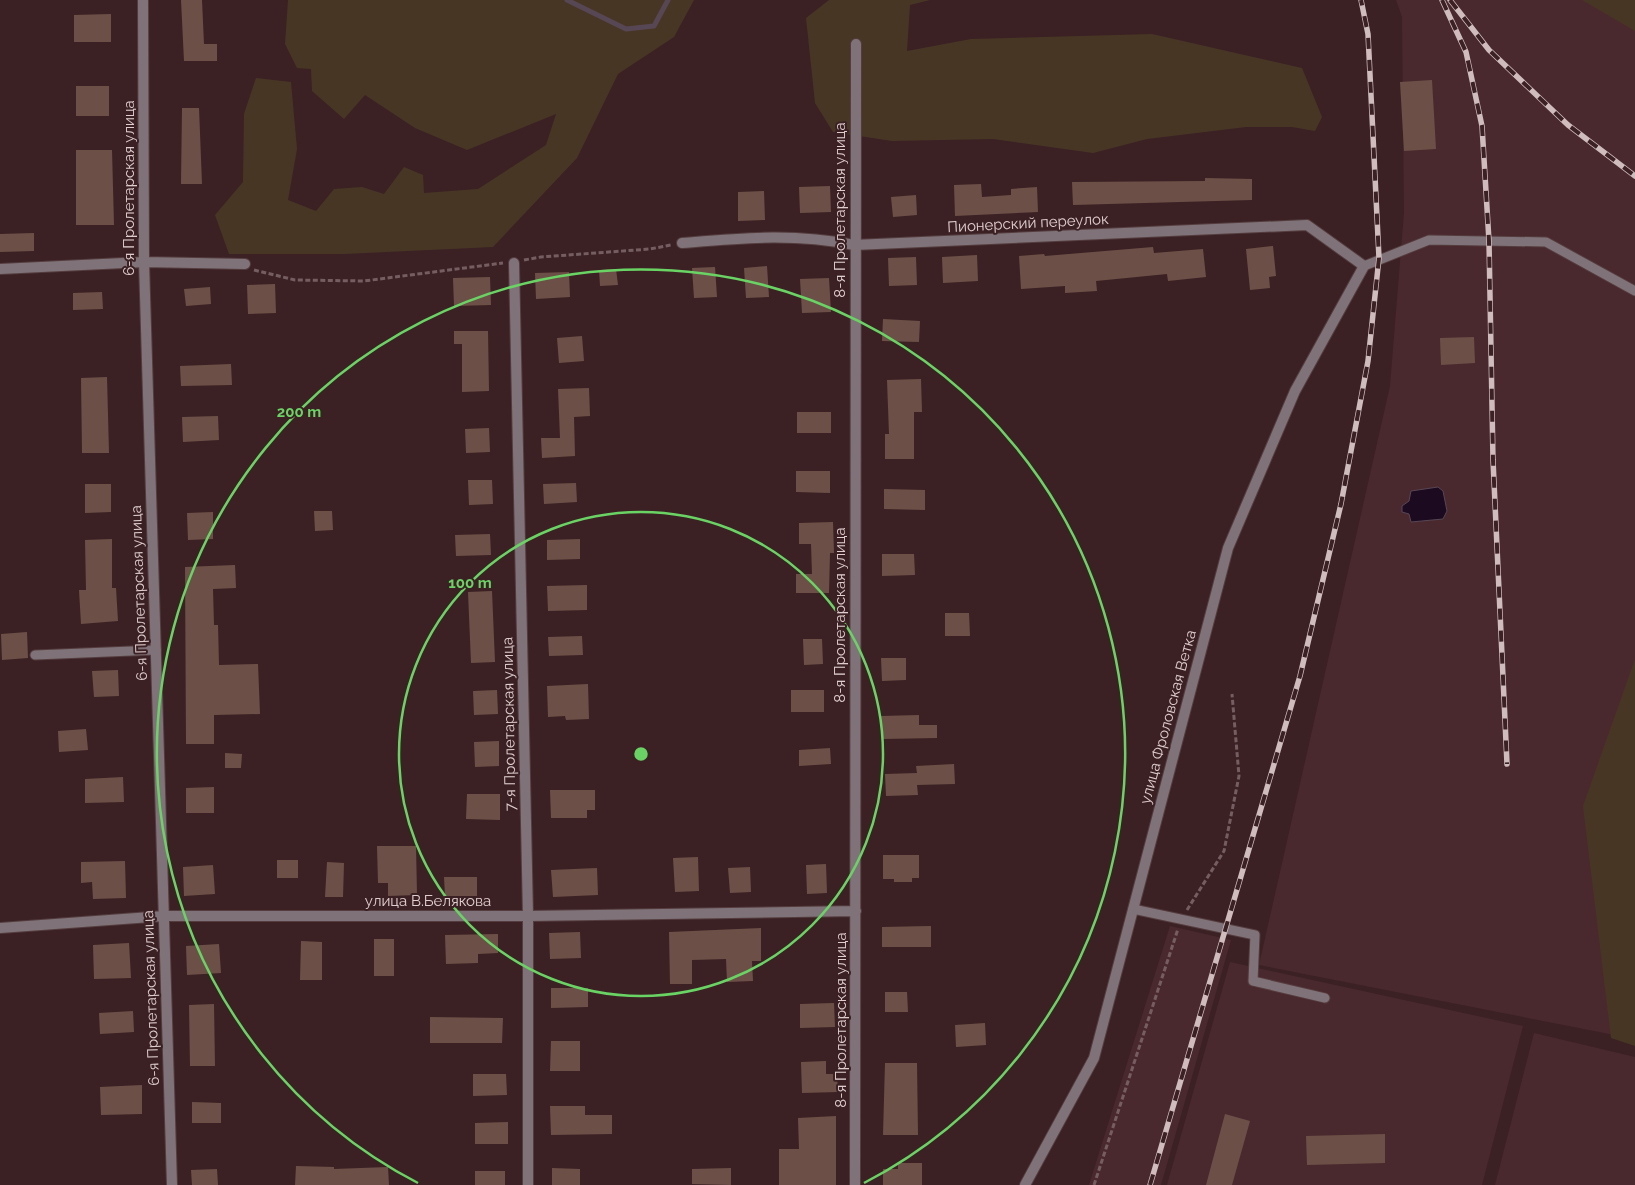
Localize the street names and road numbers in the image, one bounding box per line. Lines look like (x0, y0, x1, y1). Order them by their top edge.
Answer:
street label: 6-я Пролетарская улица (120, 100, 138, 276)
street label: 8-я Пролетарская улица (831, 122, 849, 298)
street label: Пионерский переулок (947, 210, 1109, 236)
street label: 6-я Пролетарская улица (127, 505, 151, 681)
street label: 8-я Пролетарская улица (831, 527, 849, 703)
street label: улица Фроловская Ветка (1136, 628, 1200, 806)
street label: 7-я Пролетарская улица (498, 637, 520, 811)
street label: улица В.Белякова (365, 892, 491, 910)
street label: 6-я Пролетарская улица (139, 910, 163, 1086)
street label: 8-я Пролетарская улица (832, 932, 850, 1108)

